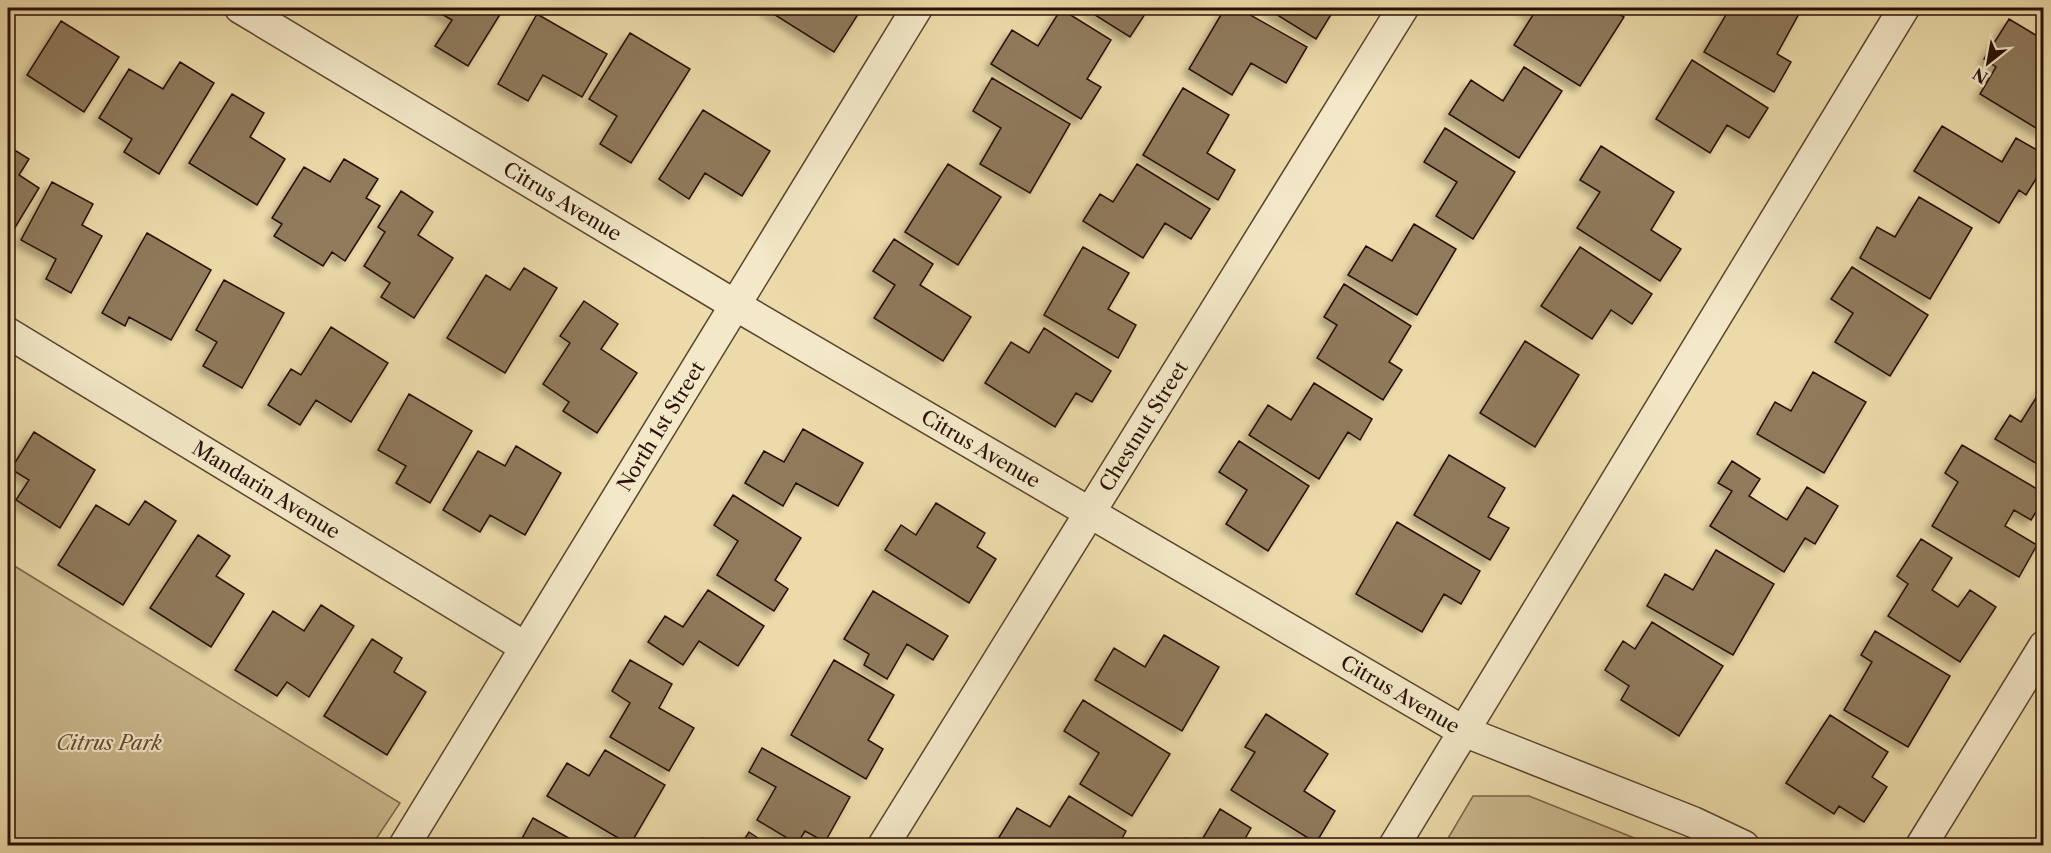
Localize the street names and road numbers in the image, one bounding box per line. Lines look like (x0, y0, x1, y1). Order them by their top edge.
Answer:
street label: Citrus Avenue (499, 157, 626, 246)
street label: North 1st Street (612, 357, 710, 496)
street label: Chestnut Street (1094, 357, 1193, 496)
street label: Citrus Avenue (917, 405, 1045, 493)
street label: Mandarin Avenue (188, 436, 344, 544)
street label: Citrus Avenue (1336, 650, 1464, 738)

